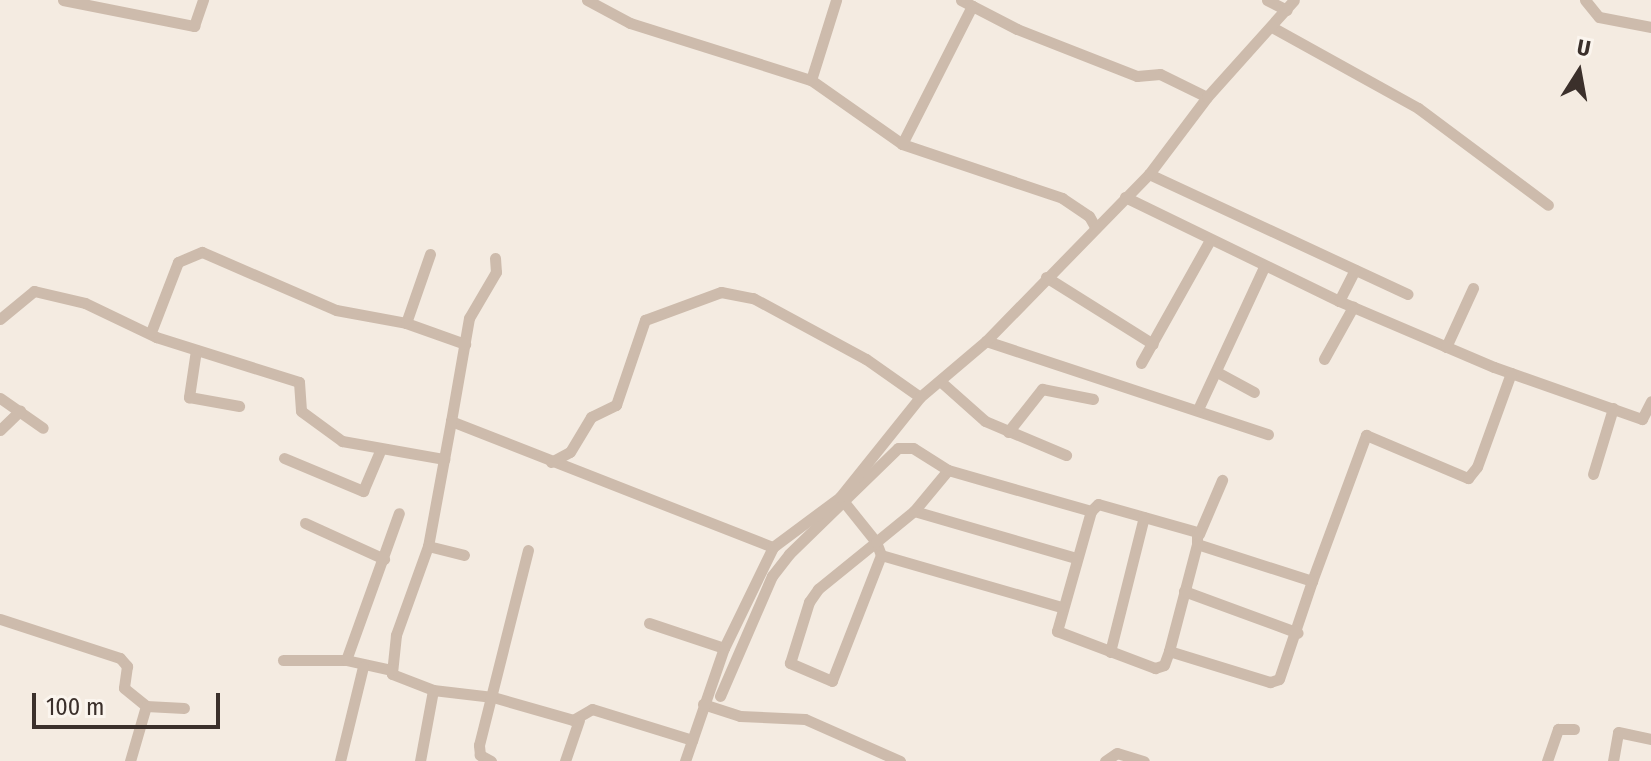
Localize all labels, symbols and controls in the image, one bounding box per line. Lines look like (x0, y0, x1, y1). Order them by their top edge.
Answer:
north arrow (1539, 32, 1619, 112)
text: U (1575, 33, 1593, 62)
scale bar (36, 677, 224, 727)
text: 100 m (46, 693, 104, 721)

